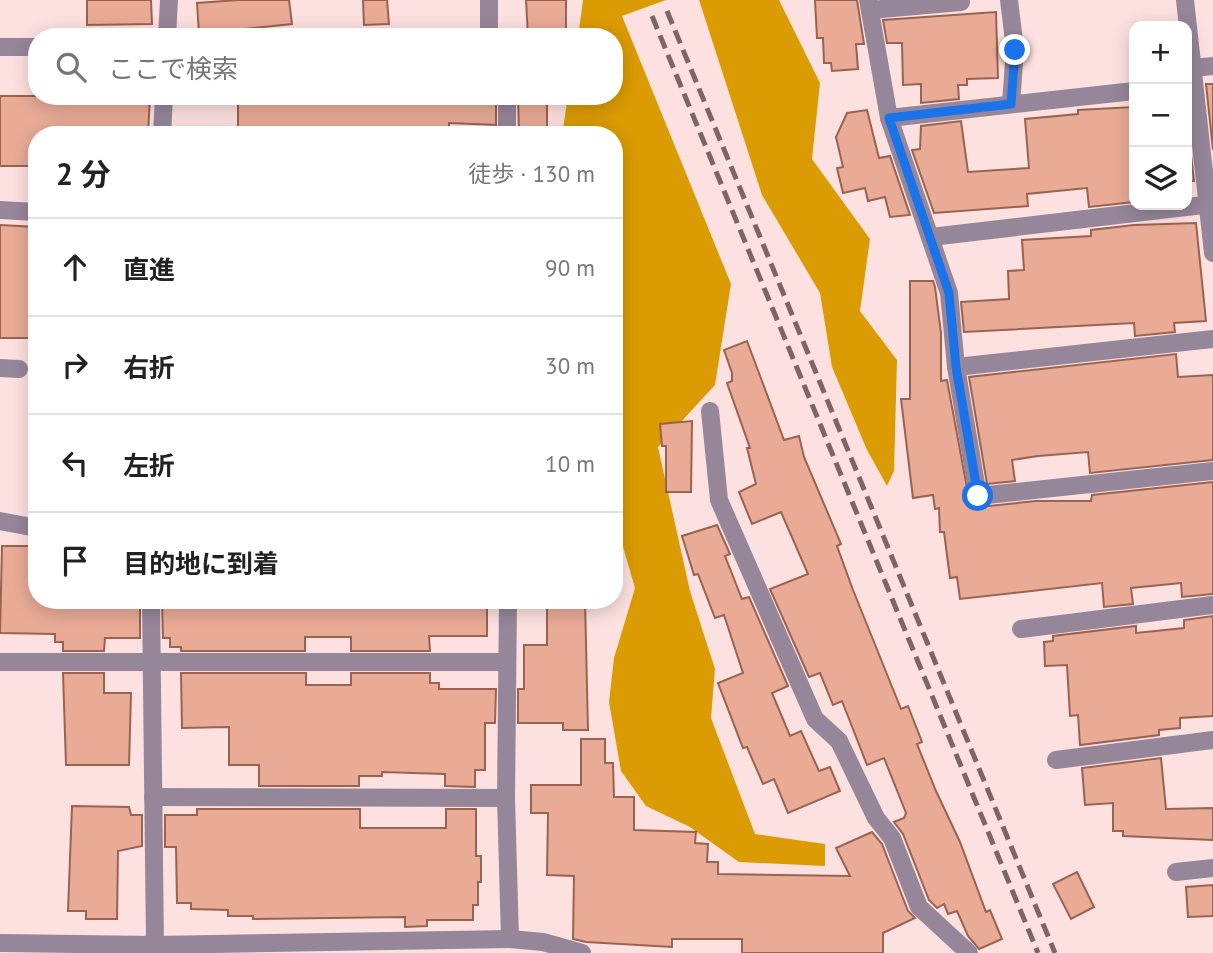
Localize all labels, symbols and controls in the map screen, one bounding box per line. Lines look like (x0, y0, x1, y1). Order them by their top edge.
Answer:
map controls (1129, 21, 1192, 210)
button: + (1129, 21, 1192, 84)
search box (28, 28, 623, 105)
route end (999, 34, 1030, 65)
icon: search (52, 48, 90, 86)
text: ここで検索 (108, 52, 238, 85)
button: − (1129, 84, 1192, 147)
button: layers (1129, 147, 1192, 210)
text: 2 分 (56, 154, 111, 193)
text: 徒歩 · 130 m (468, 159, 595, 188)
icon: ahead (56, 248, 94, 286)
text: 直進 (123, 253, 175, 286)
text: 90 m (545, 253, 595, 282)
icon: right (56, 346, 94, 384)
text: 右折 (123, 351, 175, 384)
text: 30 m (545, 351, 595, 380)
icon: left (56, 444, 94, 482)
text: 左折 (123, 449, 175, 482)
text: 10 m (545, 449, 595, 478)
route start (962, 480, 993, 511)
icon: arrive (56, 542, 94, 580)
text: 目的地に到着 (123, 547, 279, 580)

